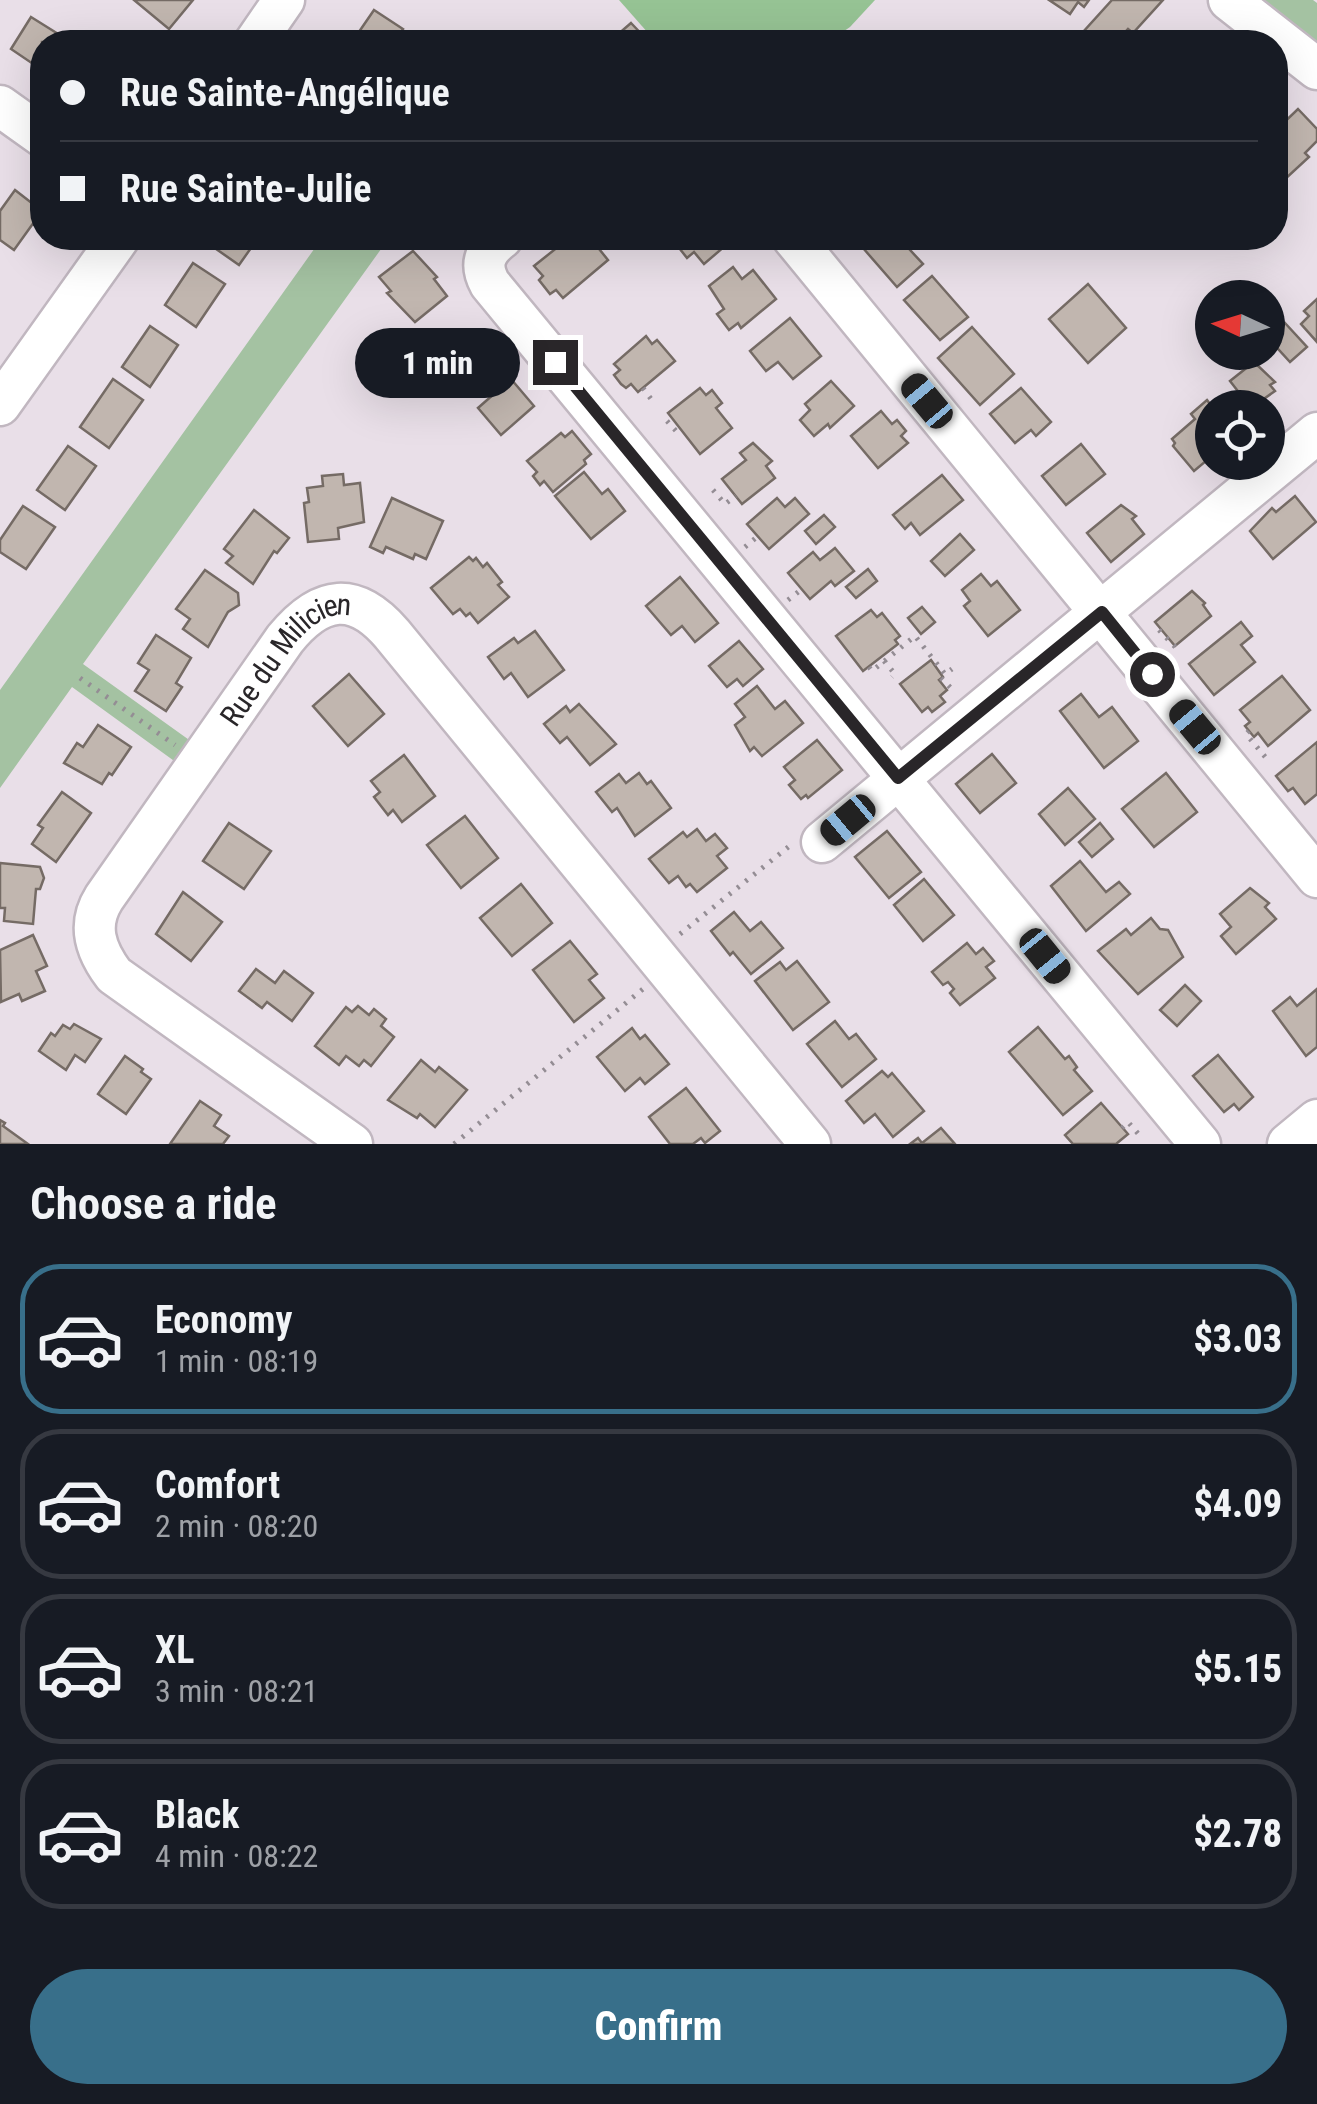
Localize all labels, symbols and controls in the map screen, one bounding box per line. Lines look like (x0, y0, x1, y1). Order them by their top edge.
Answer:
text: Rue Sainte-Angélique (120, 71, 450, 115)
text: Rue Sainte-Julie (120, 167, 372, 211)
north arrow (1195, 280, 1285, 370)
map controls (1195, 280, 1285, 480)
callout: 1 min (355, 327, 520, 397)
route end (533, 340, 578, 385)
text: 1 min (402, 344, 473, 382)
car (896, 368, 958, 434)
button: locate (1195, 390, 1285, 480)
street label: Rue du Milicien (212, 586, 353, 732)
route start (1130, 652, 1175, 697)
car (1164, 694, 1226, 760)
car (815, 789, 881, 851)
car (1014, 923, 1076, 989)
text: Choose a ride (30, 1177, 277, 1230)
icon: car (35, 1294, 125, 1384)
text: Economy (155, 1298, 292, 1342)
text: $3.03 (1193, 1317, 1282, 1361)
text: 1 min · 08:19 (155, 1342, 318, 1380)
icon: car (35, 1459, 125, 1549)
text: Comfort (155, 1463, 280, 1507)
text: $4.09 (1193, 1482, 1282, 1526)
text: 2 min · 08:20 (155, 1507, 318, 1545)
icon: car (35, 1624, 125, 1714)
text: XL (155, 1628, 194, 1672)
text: $5.15 (1193, 1647, 1282, 1691)
text: 3 min · 08:21 (155, 1672, 318, 1710)
icon: car (35, 1789, 125, 1879)
text: Black (155, 1793, 239, 1837)
text: $2.78 (1193, 1812, 1282, 1856)
text: 4 min · 08:22 (155, 1837, 318, 1875)
button: Confirm (30, 1969, 1287, 2084)

